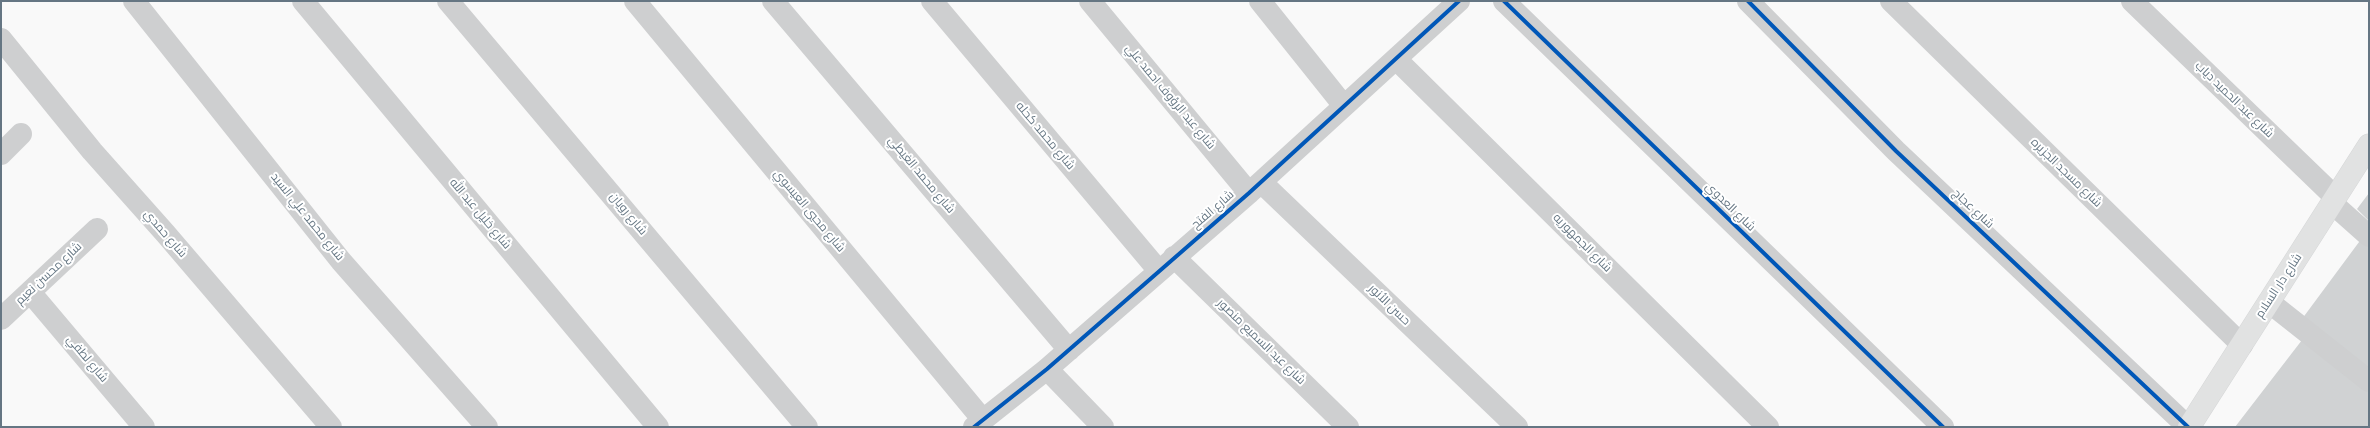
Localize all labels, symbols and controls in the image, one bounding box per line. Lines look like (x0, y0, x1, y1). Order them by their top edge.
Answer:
street label: شارع عبد الرؤوف احمد علي (1122, 42, 1218, 152)
street label: شارع عبد الحميد دياب (2192, 59, 2276, 141)
street label: شارع محمد كحله (1012, 99, 1078, 173)
street label: شارع محمد الغيطي (885, 134, 957, 216)
street label: شارع مسجد الجزيره (2027, 135, 2105, 211)
street label: شارع محيي العيسوي (770, 167, 848, 255)
street label: شارع محمد علي السيد (267, 170, 347, 264)
street label: شارع خليل عبد الله (446, 176, 514, 252)
street label: شارع العدوي (1702, 180, 1758, 234)
street label: شارع عجاج (1949, 186, 1997, 232)
street label: شارع الفتح (1189, 188, 1237, 232)
street label: شارع رويان (606, 190, 650, 238)
street label: شارع حمدي (140, 207, 190, 261)
street label: شارع الجمهوريه (1550, 211, 1614, 275)
street label: شارع محسن نعيم (13, 240, 85, 308)
street label: شارع دار السلام (2253, 251, 2305, 321)
street label: حسن الأنور (1365, 282, 1413, 328)
street label: شارع عبد السميع منصور (1214, 296, 1308, 388)
street label: شارع لطفي (63, 333, 111, 385)

